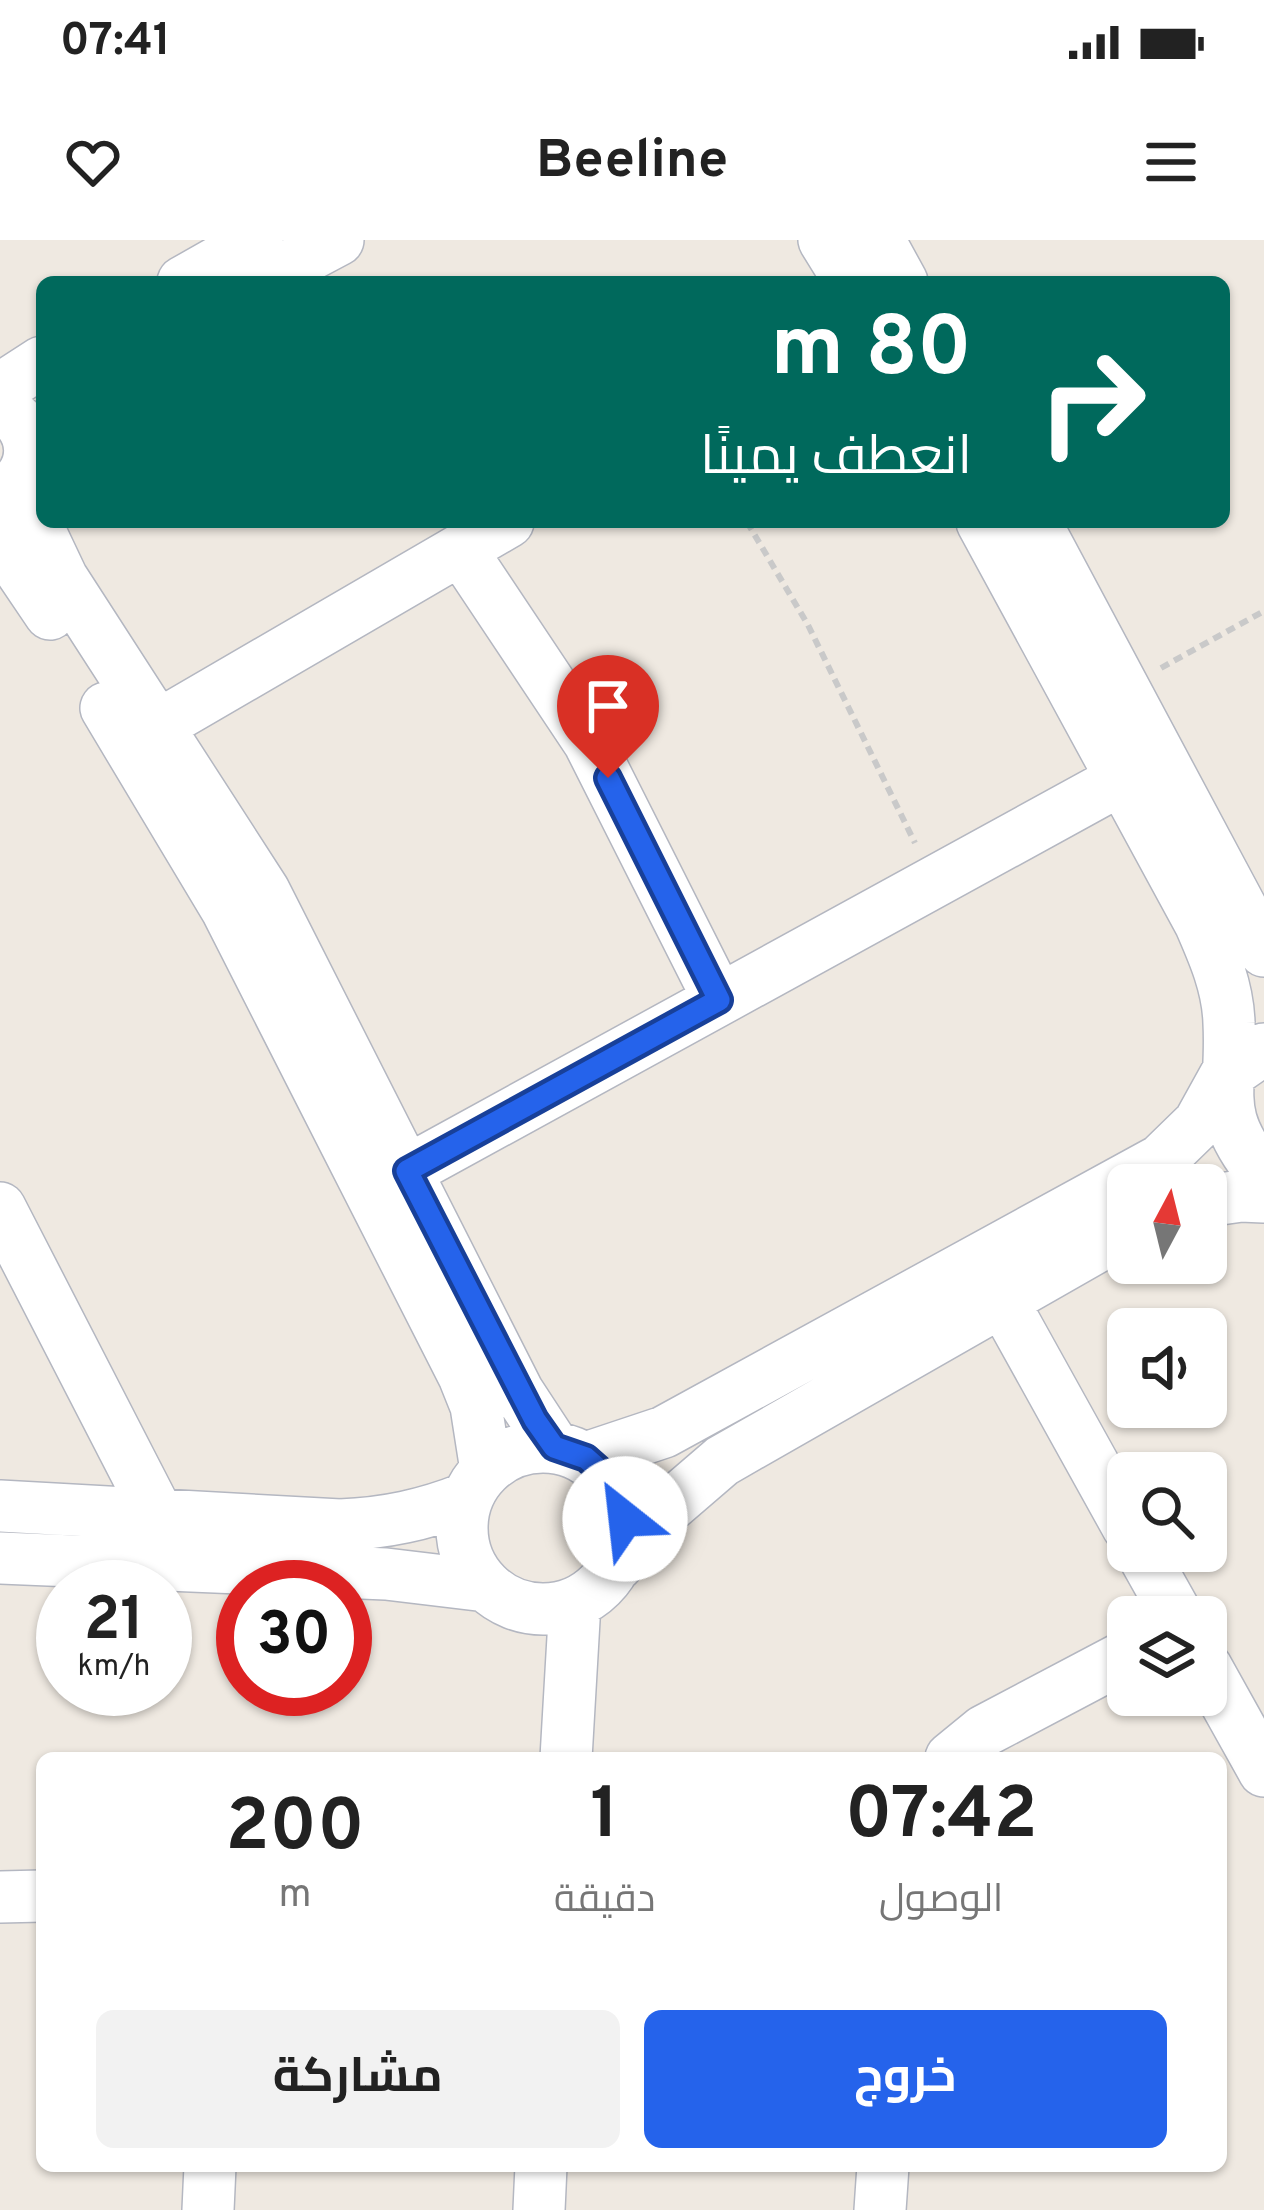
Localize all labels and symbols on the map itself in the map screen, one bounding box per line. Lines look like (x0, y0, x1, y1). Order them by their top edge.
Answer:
pin (557, 655, 659, 778)
north arrow (1107, 1164, 1227, 1284)
position arrow (562, 1456, 688, 1582)
speed limit sign: 30 (216, 1560, 372, 1716)

